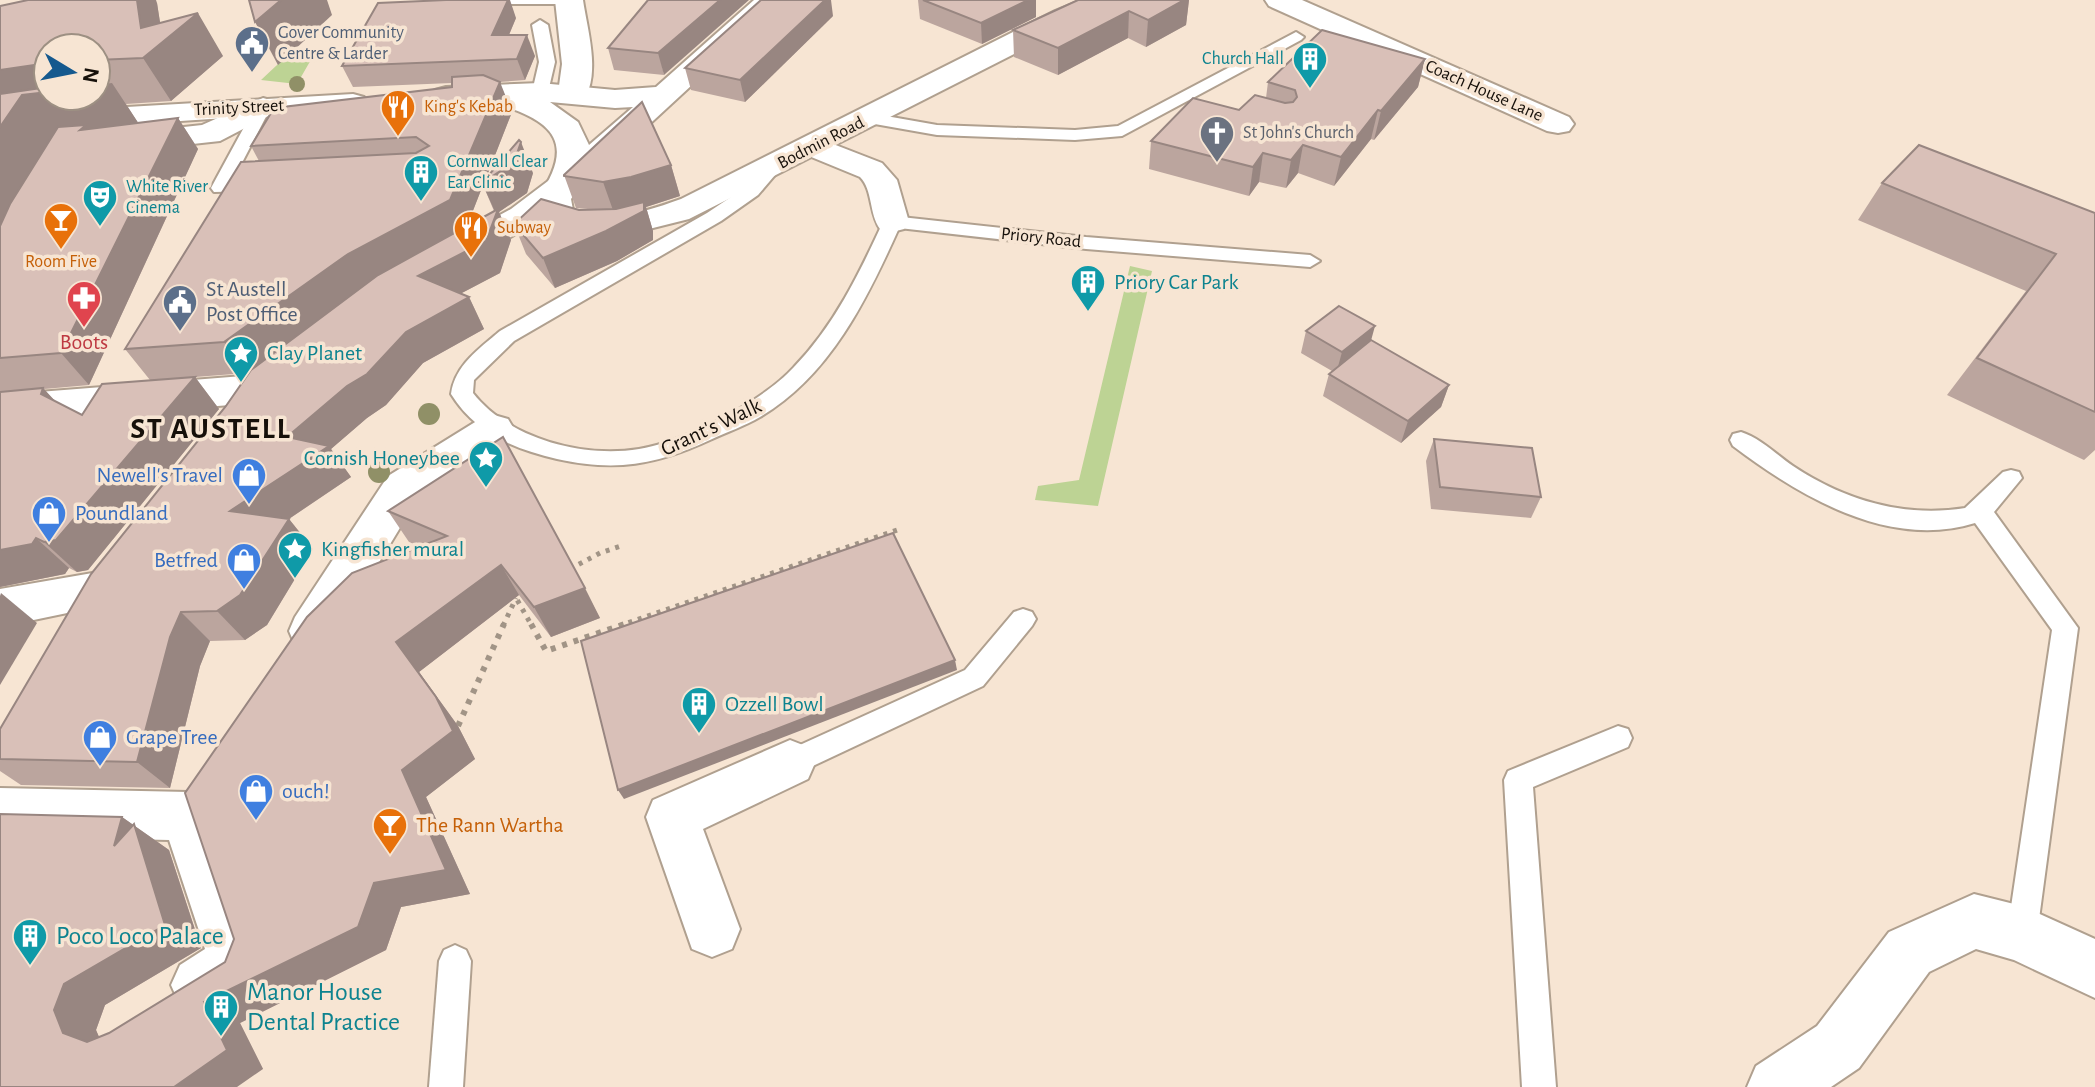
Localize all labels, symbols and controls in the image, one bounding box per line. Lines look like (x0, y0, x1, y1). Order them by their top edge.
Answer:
public building icon: Gover Community Centre & Larder (233, 24, 271, 74)
place label: Gover Community Centre & Larder (278, 24, 404, 63)
north arrow (32, 32, 112, 112)
building icon: Church Hall (1291, 40, 1329, 90)
place label: Church Hall (1202, 50, 1284, 68)
street label: Coach House Lane (1423, 57, 1545, 125)
text: N (79, 66, 103, 85)
restaurant icon: King's Kebab (379, 88, 417, 138)
street label: Trinity Street (193, 97, 285, 119)
place label: King's Kebab (424, 98, 513, 116)
street label: Bodmin Road (775, 114, 867, 172)
church icon: St John's Church (1198, 114, 1236, 164)
place label: St John's Church (1243, 124, 1354, 142)
building icon: Cornwall Clear Ear Clinic (402, 153, 440, 203)
place label: Cornwall Clear Ear Clinic (447, 153, 548, 192)
theatre icon: White River Cinema (81, 178, 119, 228)
place label: White River Cinema (126, 178, 208, 217)
bar icon: Room Five (42, 201, 80, 251)
restaurant icon: Subway (452, 209, 490, 259)
place label: Subway (497, 219, 552, 237)
street label: Priory Road (1000, 225, 1082, 251)
place label: Room Five (25, 253, 97, 271)
building icon: Priory Car Park (1069, 263, 1107, 313)
place label: Priory Car Park (1114, 271, 1239, 293)
place label: St Austell Post Office (206, 278, 298, 325)
pharmacy icon: Boots (65, 279, 103, 329)
public building icon: St Austell Post Office (161, 283, 199, 333)
place label: Boots (60, 331, 108, 353)
place icon: Clay Planet (222, 334, 260, 384)
place label: Clay Planet (267, 342, 362, 364)
street label: Grant's Walk (657, 394, 765, 460)
district label: ST AUSTELL (130, 414, 292, 444)
place icon: Cornish Honeybee (467, 439, 505, 489)
place label: Cornish Honeybee (304, 447, 460, 469)
shop icon: Newell's Travel (230, 456, 268, 506)
place label: Newell's Travel (97, 464, 223, 486)
shop icon: Poundland (30, 494, 68, 544)
place label: Poundland (75, 502, 168, 524)
place icon: Kingfisher mural (276, 530, 314, 580)
place label: Kingfisher mural (321, 538, 464, 560)
shop icon: Betfred (225, 541, 263, 591)
place label: Betfred (154, 549, 218, 571)
building icon: Ozzell Bowl (680, 685, 718, 735)
place label: Ozzell Bowl (725, 693, 824, 715)
shop icon: Grape Tree (81, 718, 119, 768)
place label: Grape Tree (126, 726, 218, 748)
shop icon: ouch! (237, 772, 275, 822)
place label: ouch! (282, 780, 330, 802)
bar icon: The Rann Wartha (371, 806, 409, 856)
place label: The Rann Wartha (416, 814, 564, 836)
building icon: Poco Loco Palace (11, 917, 49, 967)
place label: Poco Loco Palace (56, 923, 224, 949)
place label: Manor House Dental Practice (247, 979, 400, 1035)
building icon: Manor House Dental Practice (202, 988, 240, 1038)

